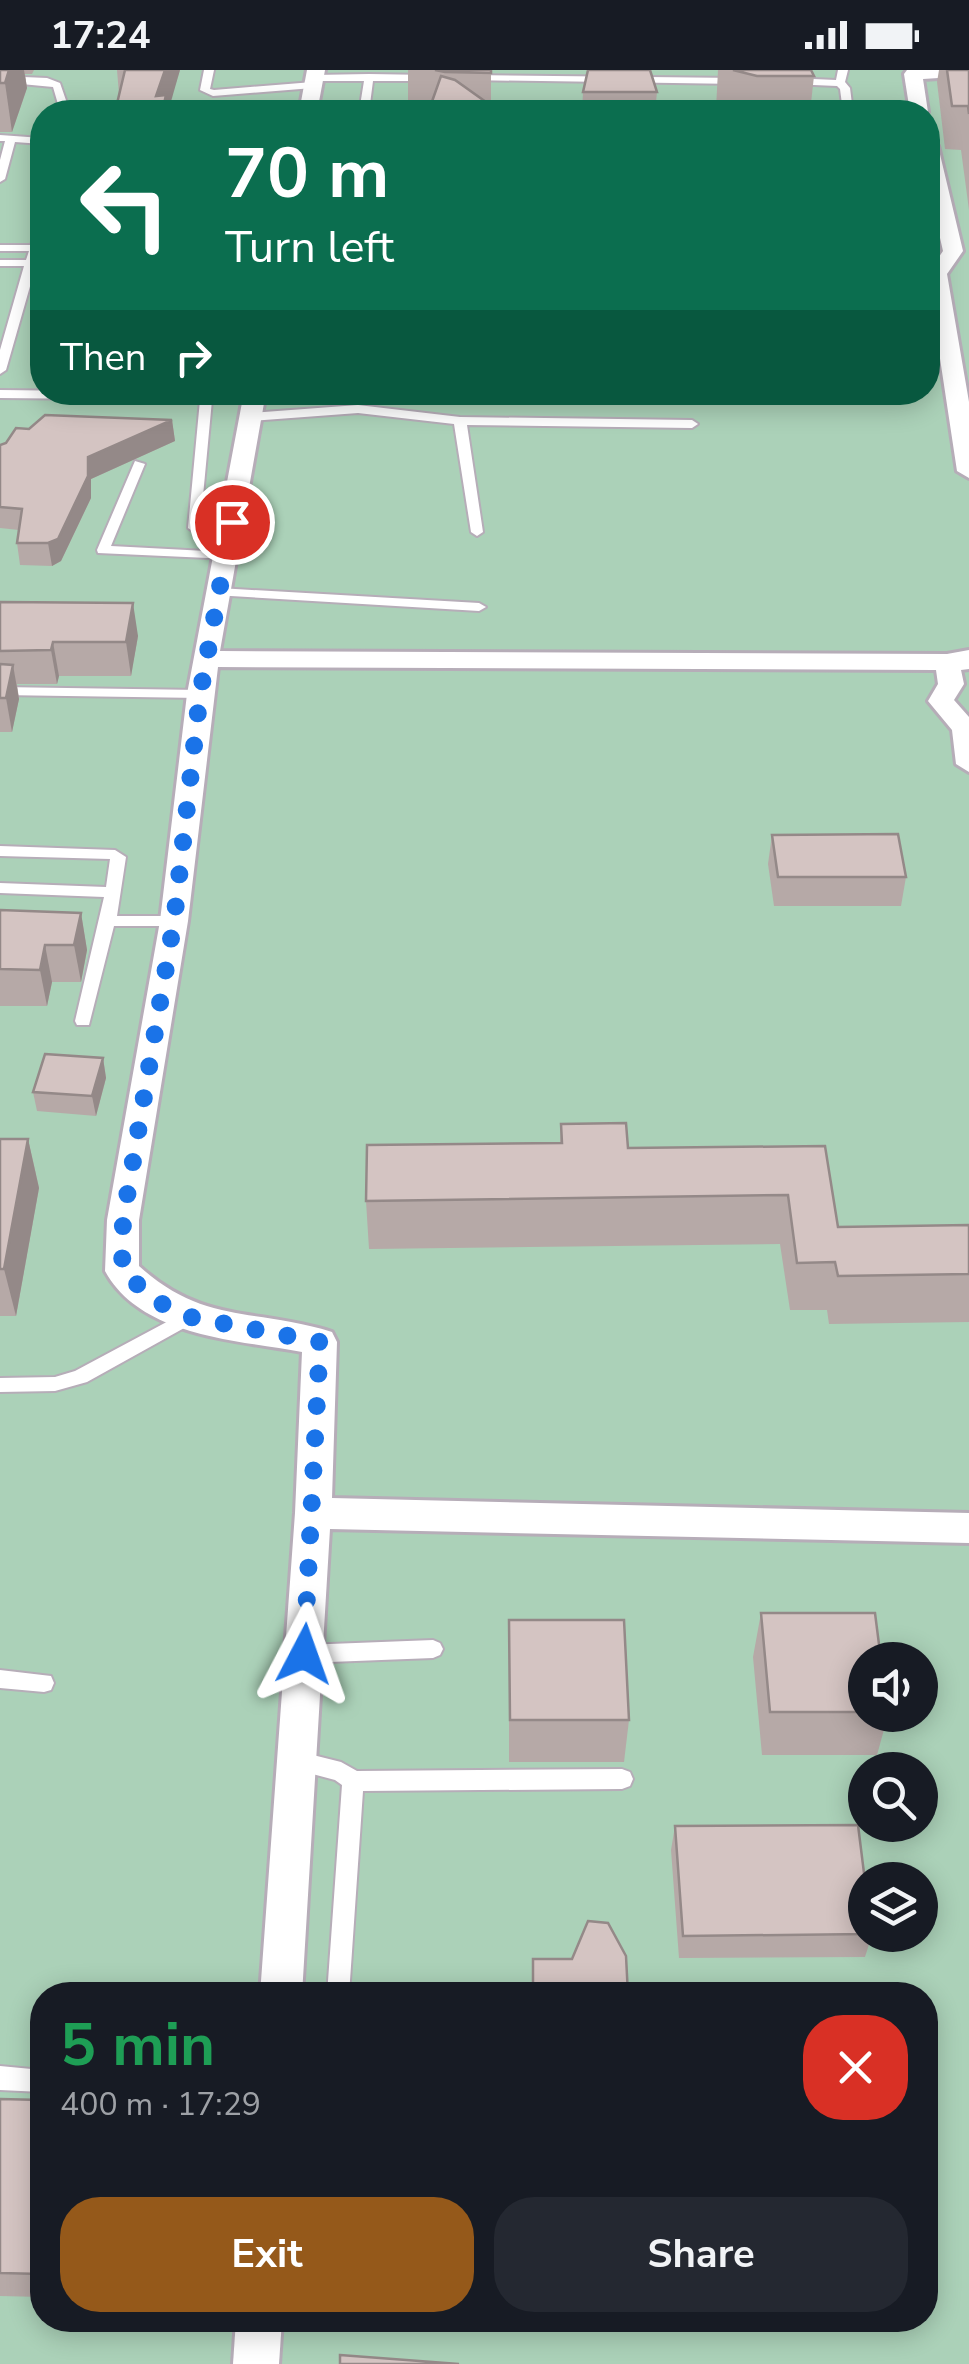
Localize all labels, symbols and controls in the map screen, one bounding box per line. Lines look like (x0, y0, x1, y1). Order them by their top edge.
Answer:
text: 17:24 (50, 10, 151, 61)
text: 70 m (225, 126, 389, 222)
icon: left (60, 140, 190, 270)
text: Turn left (225, 217, 394, 278)
icon: right (166, 330, 221, 385)
text: Then (60, 332, 146, 383)
pin (190, 480, 275, 565)
icon: arrive (205, 495, 260, 550)
position arrow (252, 1602, 356, 1706)
map controls (848, 1642, 938, 1952)
button: sound (848, 1642, 938, 1732)
button: search (848, 1752, 938, 1842)
button: layers (848, 1862, 938, 1952)
text: 5 min (60, 2004, 215, 2086)
button: close (803, 2015, 908, 2120)
text: 400 m · 17:29 (60, 2083, 261, 2126)
button: Exit (60, 2197, 474, 2312)
button: Share (494, 2197, 908, 2312)

